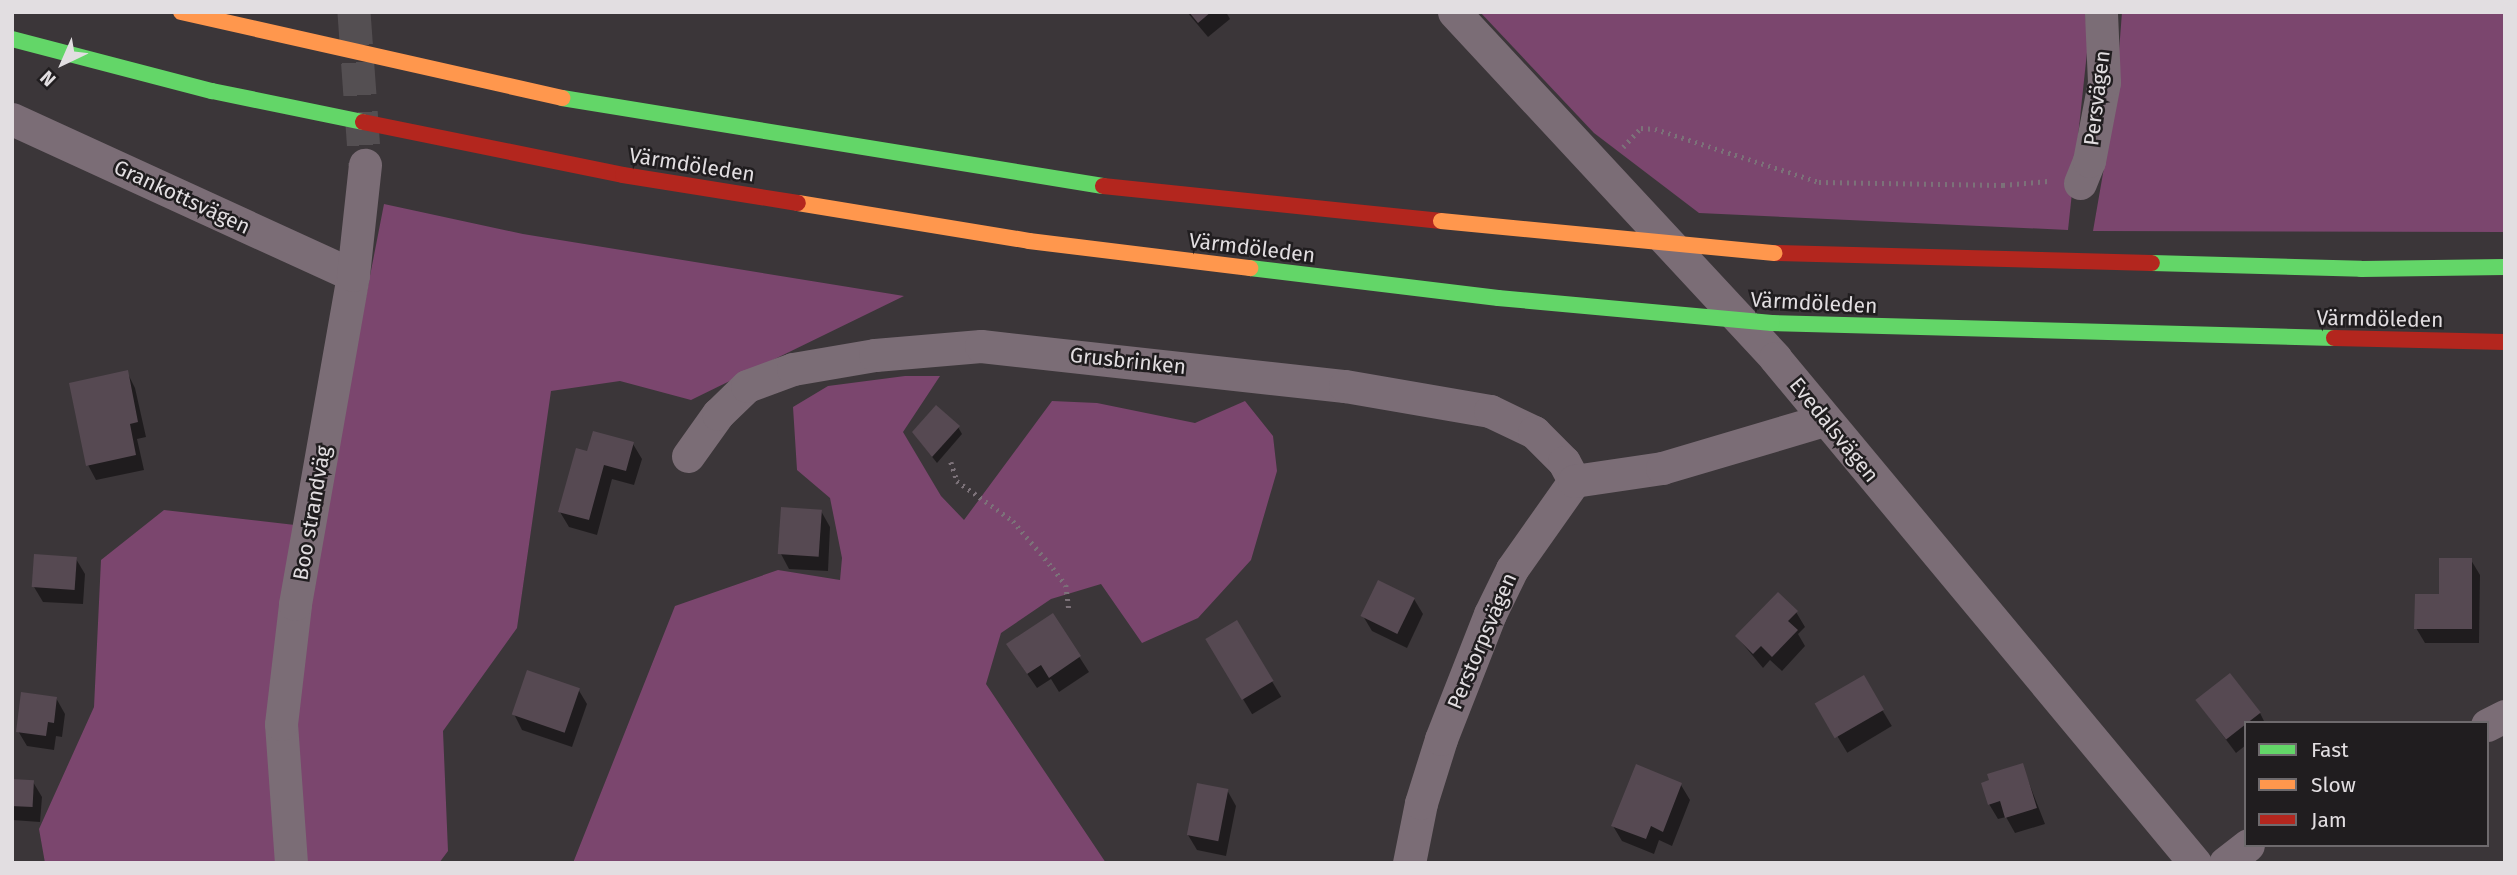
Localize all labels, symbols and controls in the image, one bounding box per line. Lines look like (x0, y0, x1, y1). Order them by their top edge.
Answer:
north arrow (28, 28, 98, 98)
street label: Persvägen (2079, 49, 2115, 147)
text: N (36, 66, 61, 91)
street label: Värmdöleden (627, 143, 757, 187)
street label: Grankottsvägen (110, 154, 254, 240)
street label: Värmdöleden (1187, 228, 1317, 268)
street label: Värmdöleden (1750, 287, 1878, 319)
street label: Värmdöleden (2316, 305, 2444, 333)
street label: Grusbrinken (1069, 342, 1187, 380)
street label: Evedalsvägen (1784, 373, 1884, 487)
street label: Boo strandväg (288, 444, 336, 582)
street label: Perstorpsvägen (1442, 569, 1522, 713)
legend (2244, 721, 2489, 847)
text: Fast (2311, 737, 2349, 763)
text: Slow (2311, 772, 2356, 798)
text: Jam (2311, 807, 2347, 833)

